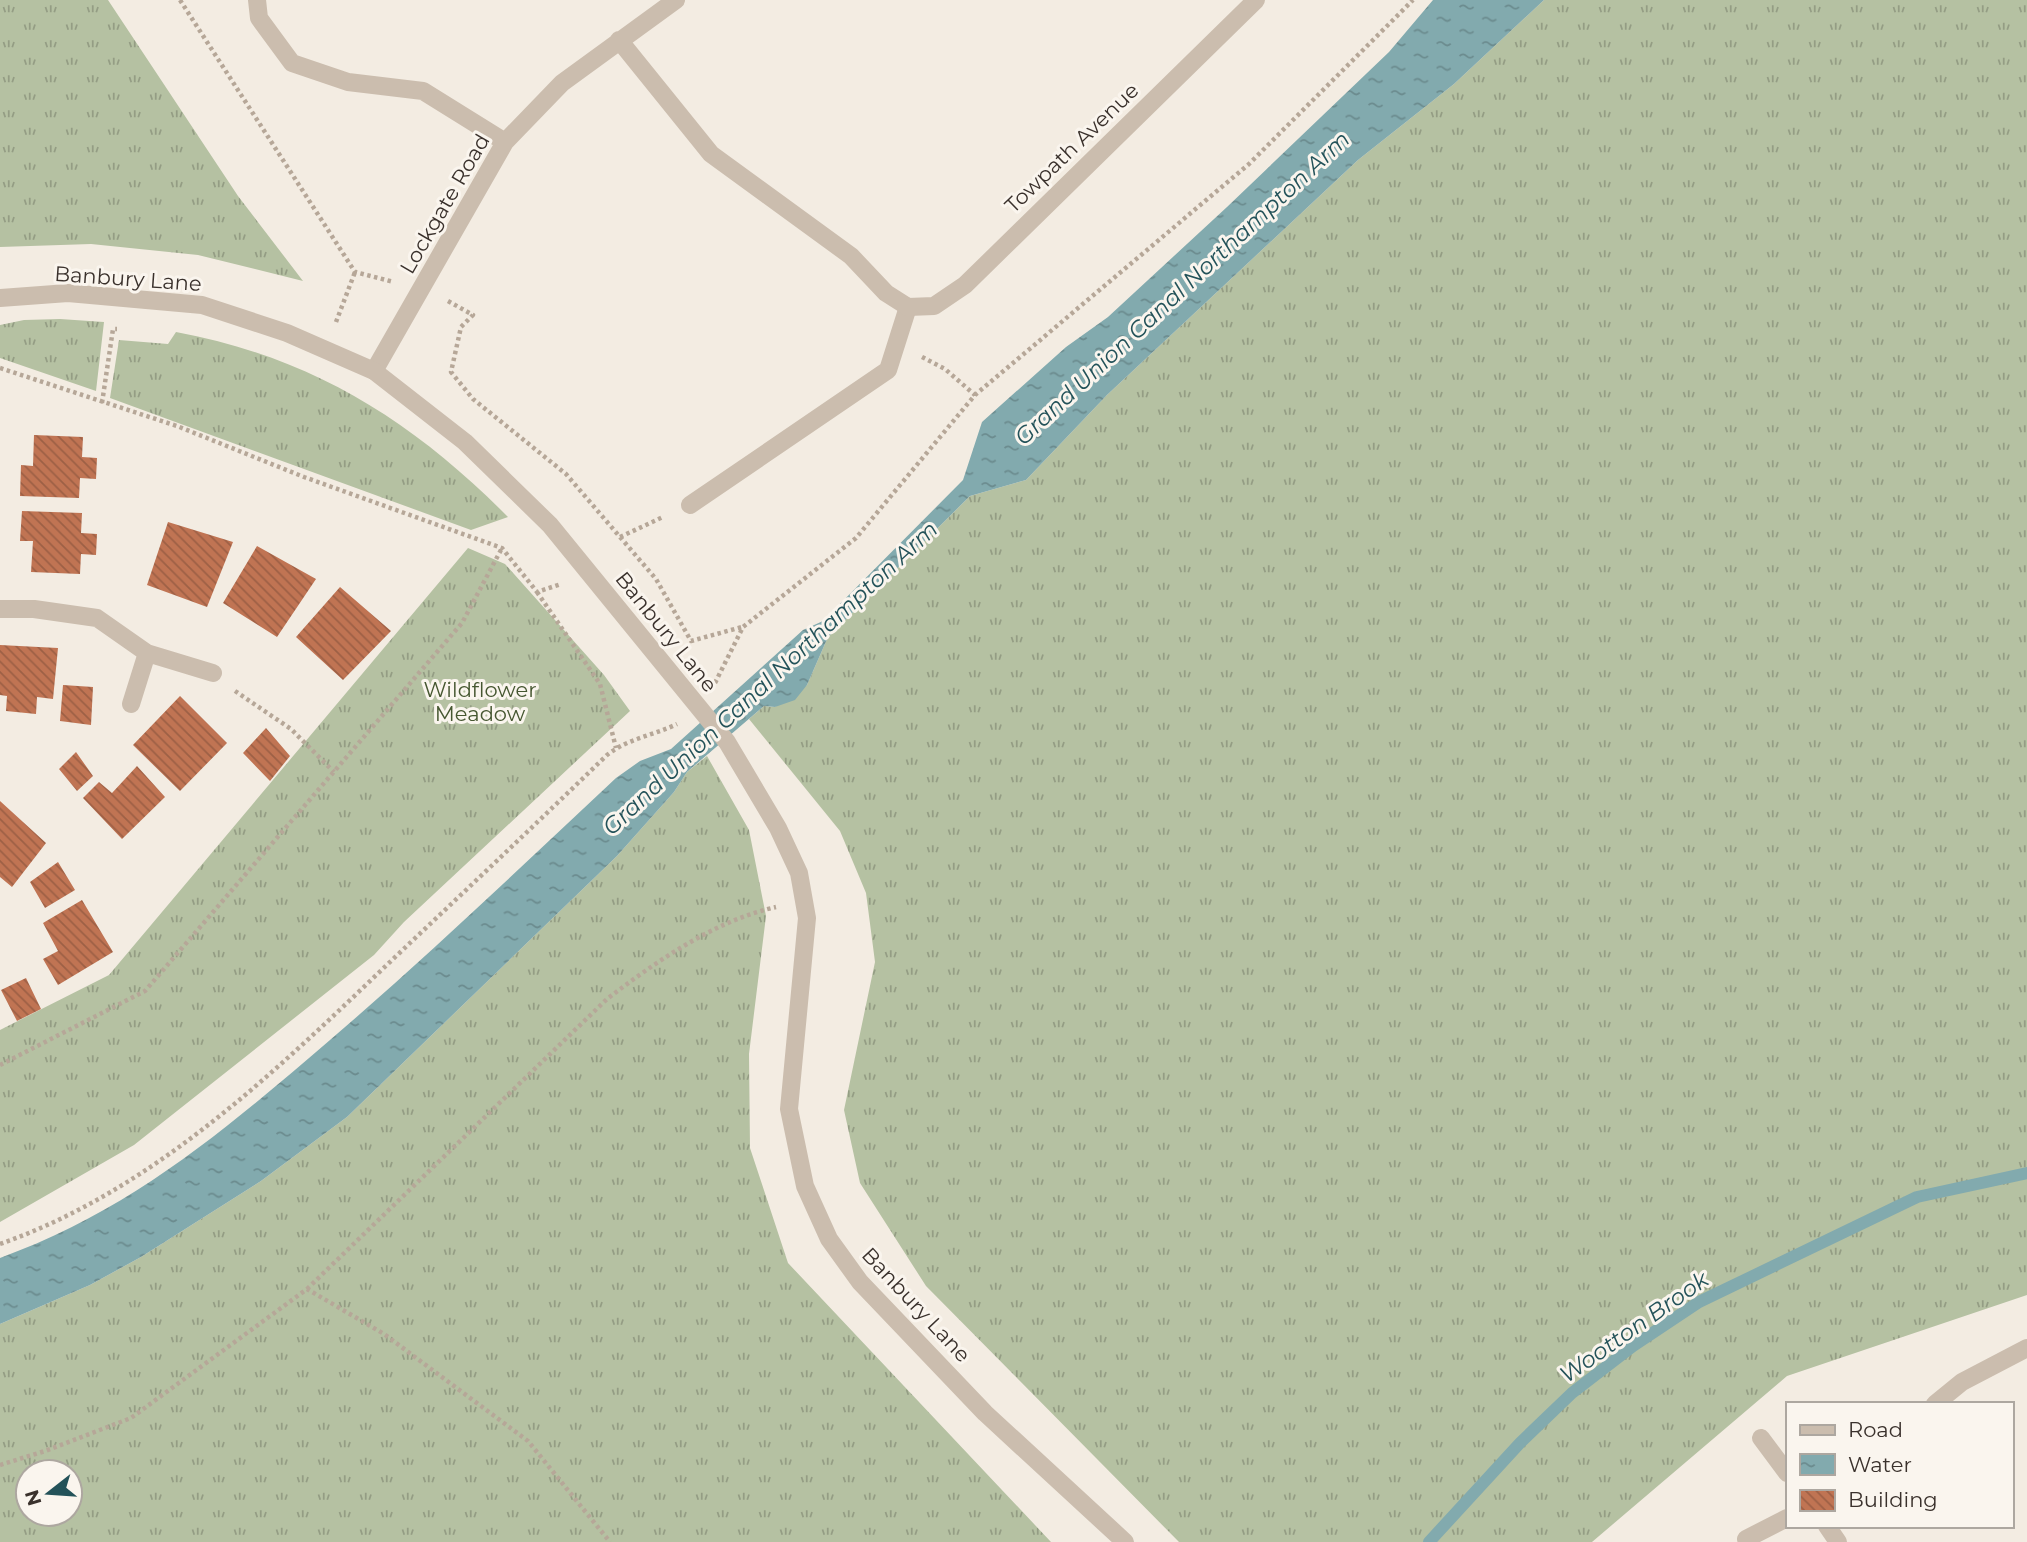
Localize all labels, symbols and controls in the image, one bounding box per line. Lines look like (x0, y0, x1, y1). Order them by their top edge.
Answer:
street label: Towpath Avenue (1000, 77, 1144, 218)
water label: Grand Union Canal Northampton Arm (1009, 125, 1355, 451)
street label: Lockgate Road (394, 129, 495, 278)
street label: Banbury Lane (54, 261, 203, 296)
water label: Grand Union Canal Northampton Arm (597, 515, 943, 841)
street label: Banbury Lane (610, 566, 723, 697)
park label: Wildflower Meadow (423, 677, 537, 726)
street label: Banbury Lane (857, 1242, 976, 1367)
water label: Wootton Brook (1554, 1264, 1715, 1389)
legend (1786, 1402, 2013, 1528)
text: Road (1848, 1417, 1903, 1442)
text: Water (1848, 1452, 1912, 1477)
north arrow (14, 1458, 84, 1528)
text: N (20, 1487, 46, 1509)
text: Building (1848, 1487, 1938, 1512)

